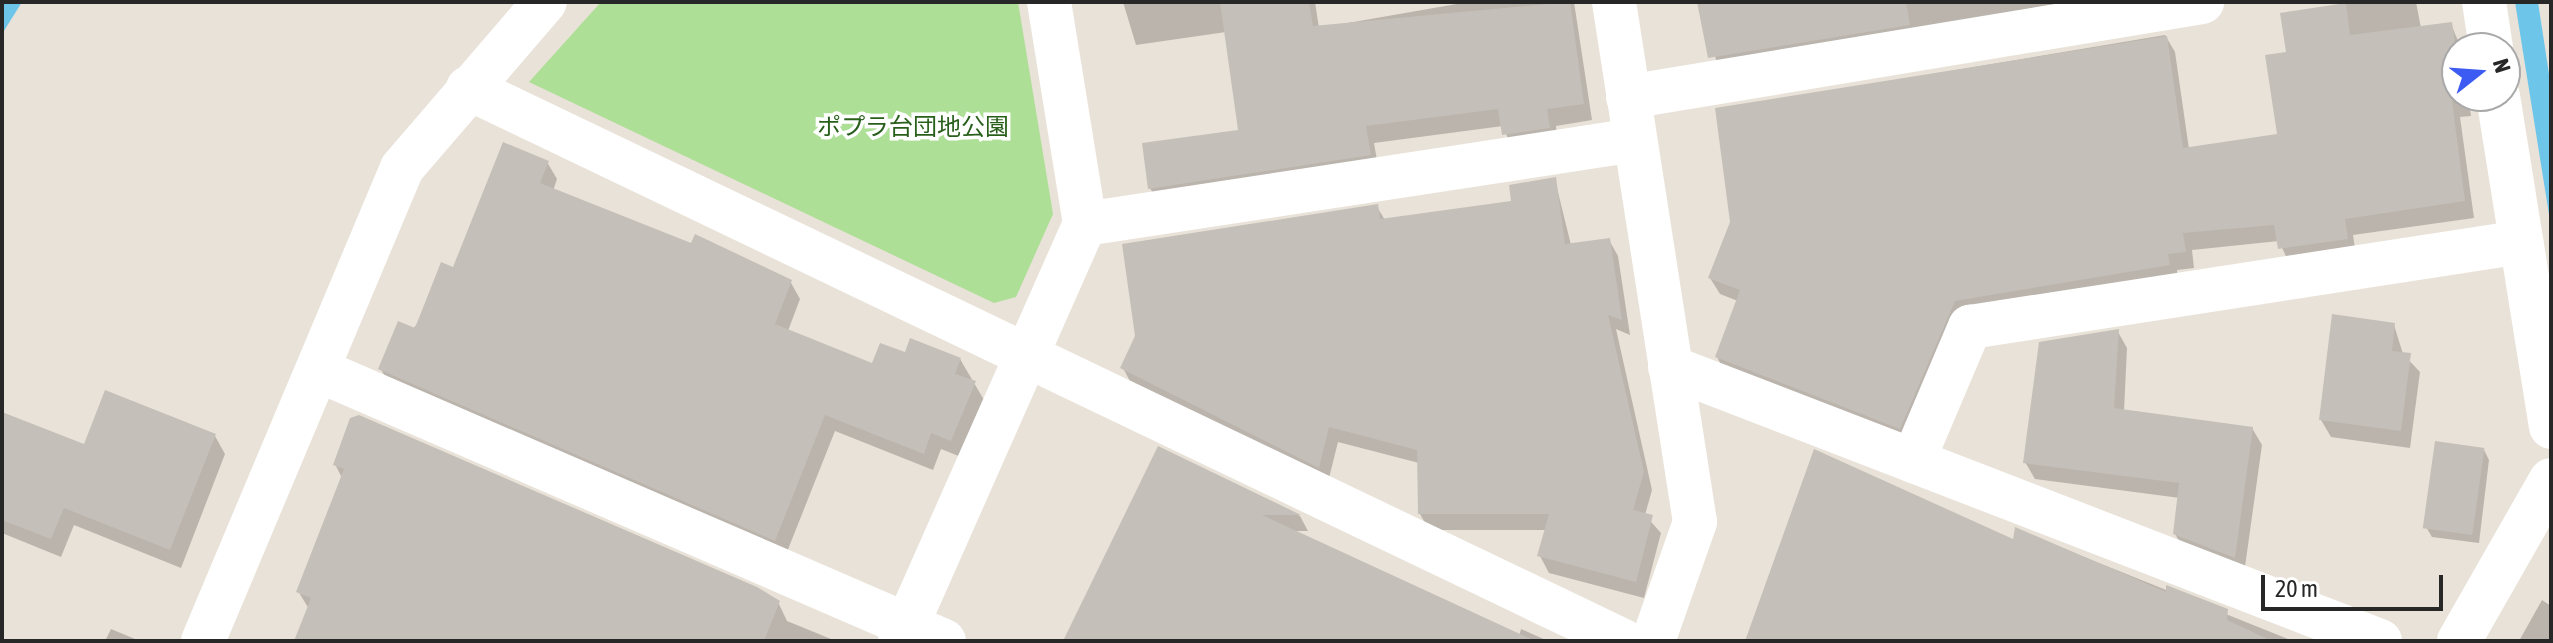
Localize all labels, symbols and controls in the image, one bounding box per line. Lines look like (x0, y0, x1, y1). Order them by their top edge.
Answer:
north arrow (2441, 32, 2521, 112)
text: N (2488, 56, 2516, 76)
park label: ポプラ台団地公園 (817, 113, 1009, 141)
scale bar (2265, 559, 2447, 609)
text: 20 m (2275, 575, 2318, 602)

